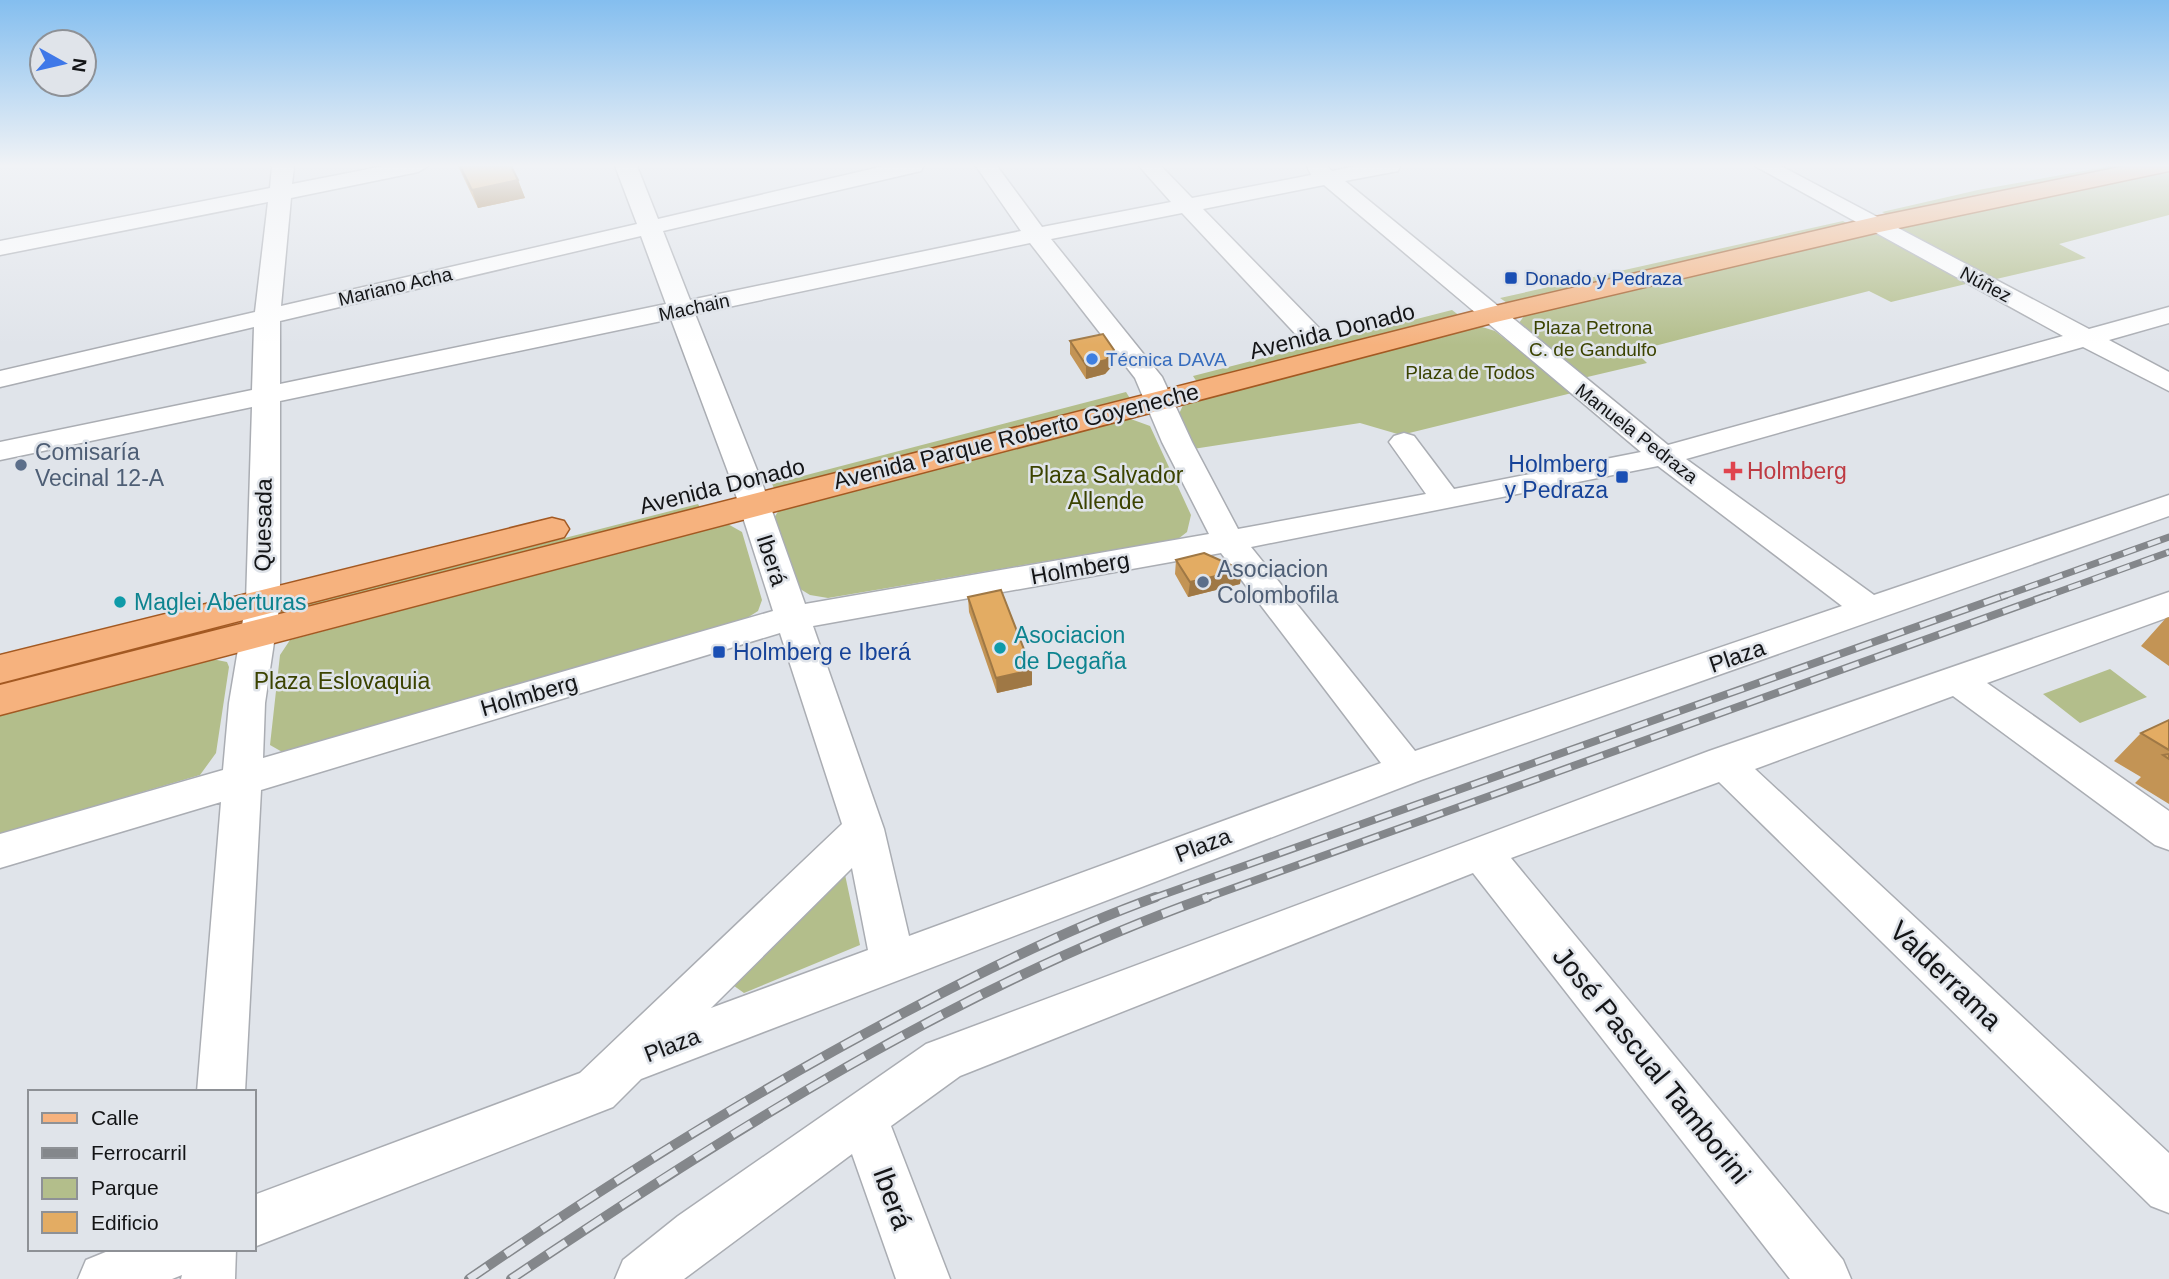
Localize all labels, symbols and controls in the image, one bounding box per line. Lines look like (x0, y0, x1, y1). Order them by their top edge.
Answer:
north arrow (28, 28, 98, 98)
text: N (68, 57, 91, 74)
street label: Núñez (1957, 262, 2015, 307)
street label: Mariano Acha (336, 263, 454, 310)
place label: Donado y Pedraza (1525, 268, 1683, 289)
marker: Donado y Pedraza (1503, 270, 1519, 286)
street label: Machain (657, 290, 731, 325)
street label: Avenida Donado (1247, 298, 1417, 364)
park label: Plaza Petrona C. de Gandulfo (1529, 317, 1657, 360)
place label: Técnica DAVA (1106, 349, 1227, 370)
marker: Técnica DAVA (1084, 351, 1100, 367)
park label: Plaza de Todos (1405, 362, 1535, 383)
street label: Avenida Parque Roberto Goyeneche (831, 378, 1201, 494)
street label: Manuela Pedraza (1572, 379, 1702, 488)
place label: Comisaría Vecinal 12-A (35, 439, 165, 491)
place label: Holmberg y Pedraza (1504, 451, 1608, 503)
street label: Avenida Donado (637, 453, 807, 519)
marker: Comisaría Vecinal 12-A (13, 457, 29, 473)
place label: Holmberg (1747, 458, 1847, 484)
park label: Plaza Salvador Allende (1029, 462, 1184, 514)
marker: Holmberg (1725, 463, 1741, 479)
marker: Holmberg y Pedraza (1614, 469, 1630, 485)
street label: Quesada (249, 478, 277, 572)
street label: Iberá (752, 531, 793, 589)
street label: Holmberg (1029, 547, 1131, 589)
place label: Asociacion Colombofila (1217, 556, 1339, 608)
marker: Asociacion Colombofila (1195, 574, 1211, 590)
place label: Maglei Aberturas (134, 589, 307, 615)
marker: Maglei Aberturas (112, 594, 128, 610)
place label: Asociacion de Degaña (1014, 622, 1127, 674)
street label: Plaza (1706, 634, 1769, 678)
place label: Holmberg e Iberá (733, 639, 911, 665)
marker: Asociacion de Degaña (992, 640, 1008, 656)
marker: Holmberg e Iberá (711, 644, 727, 660)
park label: Plaza Eslovaquia (254, 668, 430, 694)
street label: Holmberg (477, 669, 581, 721)
street label: Plaza (1171, 822, 1235, 867)
street label: Valderrama (1884, 915, 2008, 1036)
street label: José Pascual Tamborini (1547, 941, 1757, 1190)
street label: Plaza (640, 1022, 704, 1067)
legend (28, 1090, 256, 1251)
text: Calle (91, 1106, 139, 1129)
text: Ferrocarril (91, 1141, 187, 1164)
street label: Iberá (867, 1163, 918, 1234)
text: Parque (91, 1176, 159, 1199)
text: Edificio (91, 1211, 159, 1234)

